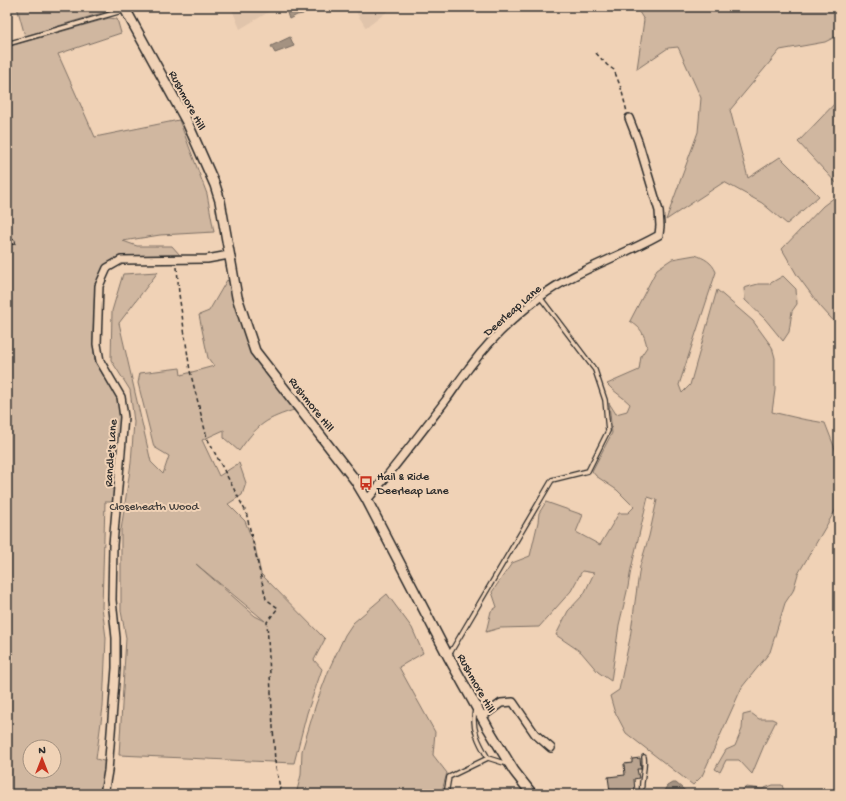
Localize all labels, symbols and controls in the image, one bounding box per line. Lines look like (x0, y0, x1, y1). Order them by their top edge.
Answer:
street label: Rushmore Hill (165, 69, 208, 133)
street label: Deerleap Lane (481, 282, 546, 341)
street label: Rushmore Hill (285, 375, 336, 436)
street label: Randle's Lane (103, 418, 121, 487)
place label: Hail & Ride Deerleap Lane (376, 471, 449, 499)
bus stop icon: Hail & Ride Deerleap Lane (358, 475, 374, 491)
park label: Closeheath Wood (109, 501, 200, 515)
street label: Rushmore Hill (453, 652, 497, 716)
north arrow (22, 739, 62, 779)
text: N (38, 745, 46, 757)

